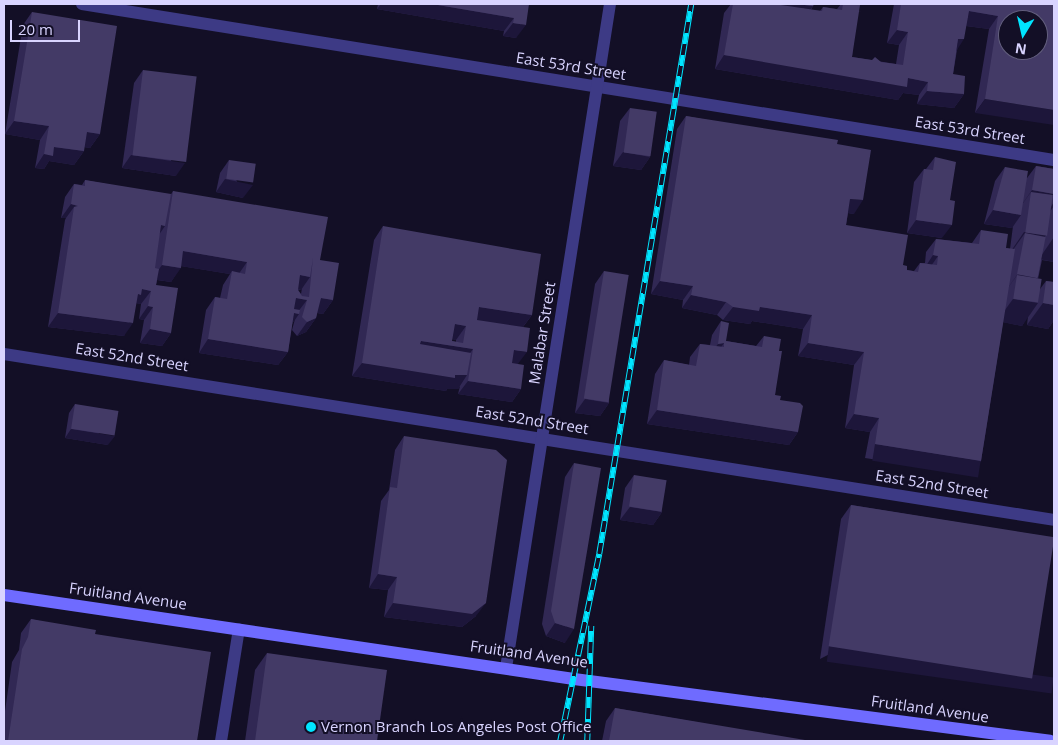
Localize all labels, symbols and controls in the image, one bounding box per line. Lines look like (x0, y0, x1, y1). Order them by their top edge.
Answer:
scale bar (12, 10, 82, 42)
north arrow (998, 10, 1048, 60)
text: 20 m (18, 19, 53, 39)
text: N (1014, 39, 1028, 60)
street label: East 53rd Street (515, 48, 627, 84)
street label: East 53rd Street (914, 112, 1026, 148)
street label: Malabar Street (525, 281, 559, 385)
street label: East 52nd Street (74, 339, 190, 375)
street label: East 52nd Street (474, 402, 590, 438)
street label: East 52nd Street (874, 466, 990, 502)
street label: Fruitland Avenue (68, 579, 188, 613)
street label: Fruitland Avenue (469, 637, 589, 671)
street label: Fruitland Avenue (870, 692, 990, 726)
place label: Vernon Branch Los Angeles Post Office (321, 718, 591, 736)
marker: Vernon Branch Los Angeles Post Office (305, 721, 317, 733)

